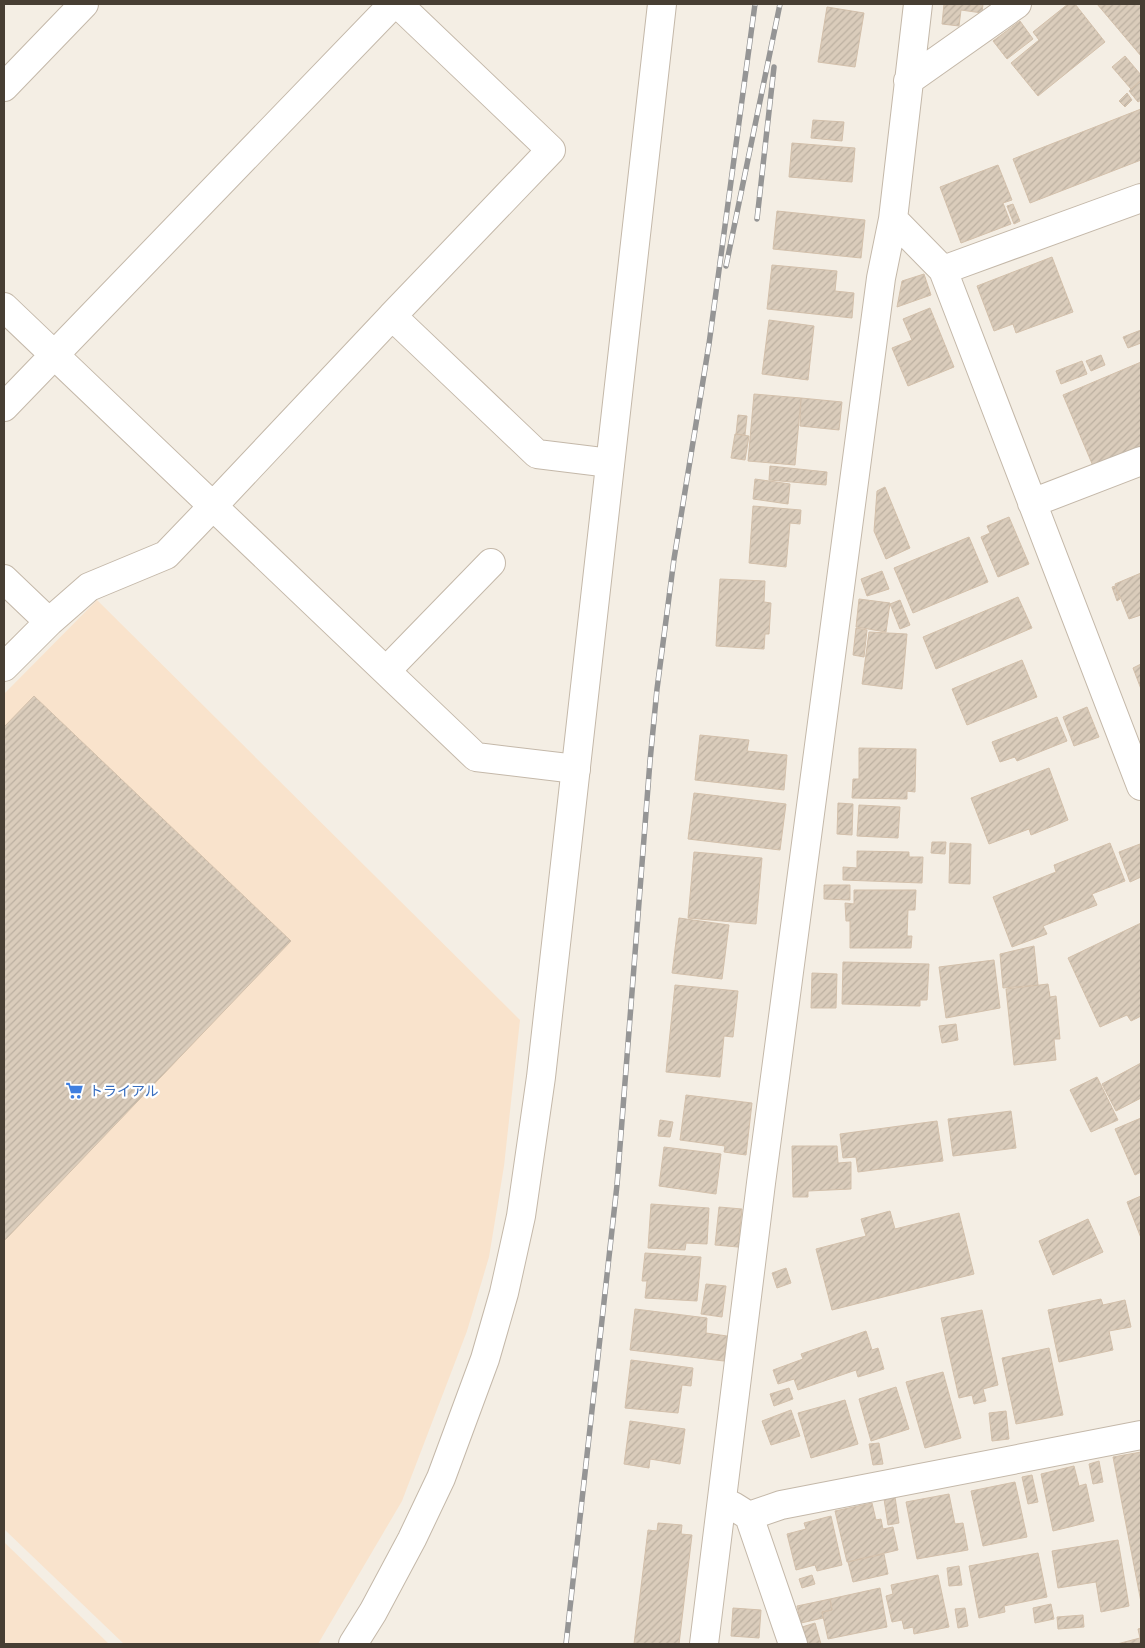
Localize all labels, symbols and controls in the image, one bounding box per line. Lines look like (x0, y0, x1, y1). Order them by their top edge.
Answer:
supermarket icon: トライアル (65, 1081, 85, 1101)
place label: トライアル (89, 1082, 159, 1100)

